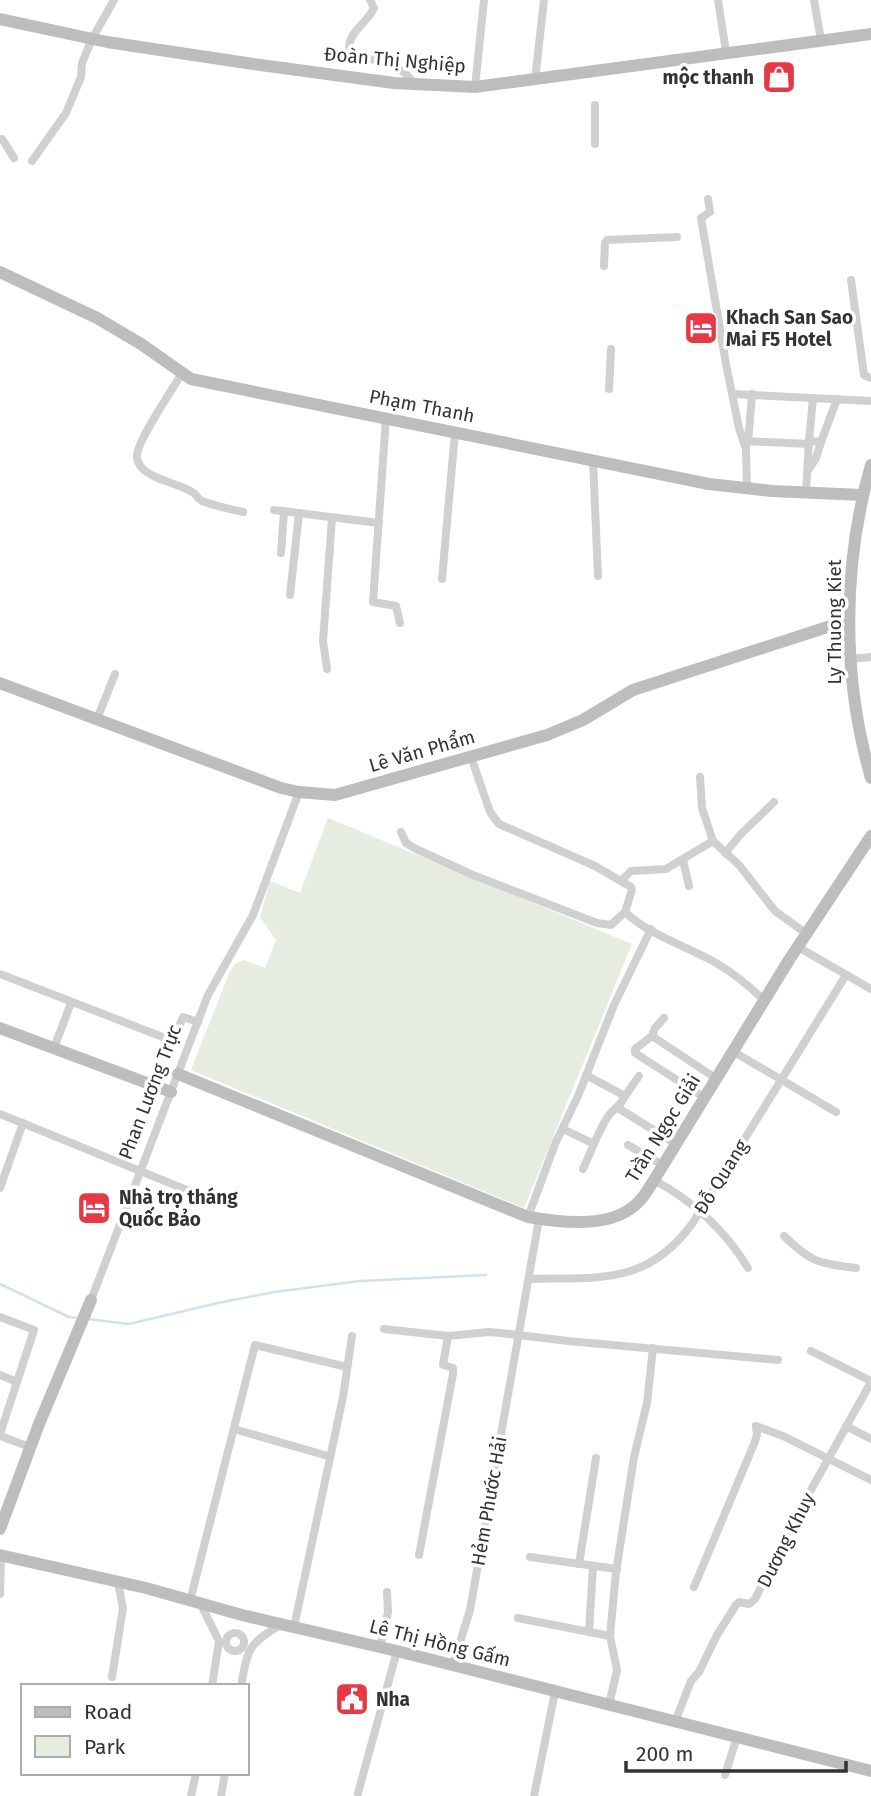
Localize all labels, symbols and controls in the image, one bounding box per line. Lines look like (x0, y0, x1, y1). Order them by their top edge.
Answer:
street label: Đoàn Thị Nghiệp (323, 42, 467, 78)
shop icon: mộc thanh (760, 58, 798, 96)
place label: mộc thanh (663, 66, 754, 89)
place label: Khach San Sao Mai F5 Hotel (726, 306, 853, 351)
hotel icon: Khach San Sao Mai F5 Hotel (682, 309, 720, 347)
street label: Phạm Thanh (367, 385, 477, 427)
street label: Ly Thuong Kiet (823, 559, 846, 685)
street label: Lê Văn Phẩm (366, 725, 478, 777)
street label: Phan Lương Trực (114, 1021, 186, 1163)
street label: Trần Ngọc Giải (621, 1070, 705, 1186)
street label: Đỗ Quang (689, 1135, 753, 1219)
place label: Nhà trọ tháng Quốc Bảo (119, 1186, 238, 1231)
hotel icon: Nhà trọ tháng Quốc Bảo (75, 1189, 113, 1227)
street label: Hẻm Phước Hải (466, 1434, 512, 1568)
street label: Dương Khuy (752, 1488, 820, 1591)
street label: Lê Thị Hồng Gấm (367, 1614, 513, 1672)
public building icon: Nha (333, 1680, 371, 1718)
legend (21, 1684, 248, 1775)
place label: Nha (376, 1688, 410, 1711)
text: Road (84, 1699, 132, 1725)
scale bar (626, 1730, 846, 1774)
text: Park (84, 1734, 126, 1760)
text: 200 m (636, 1741, 693, 1767)

